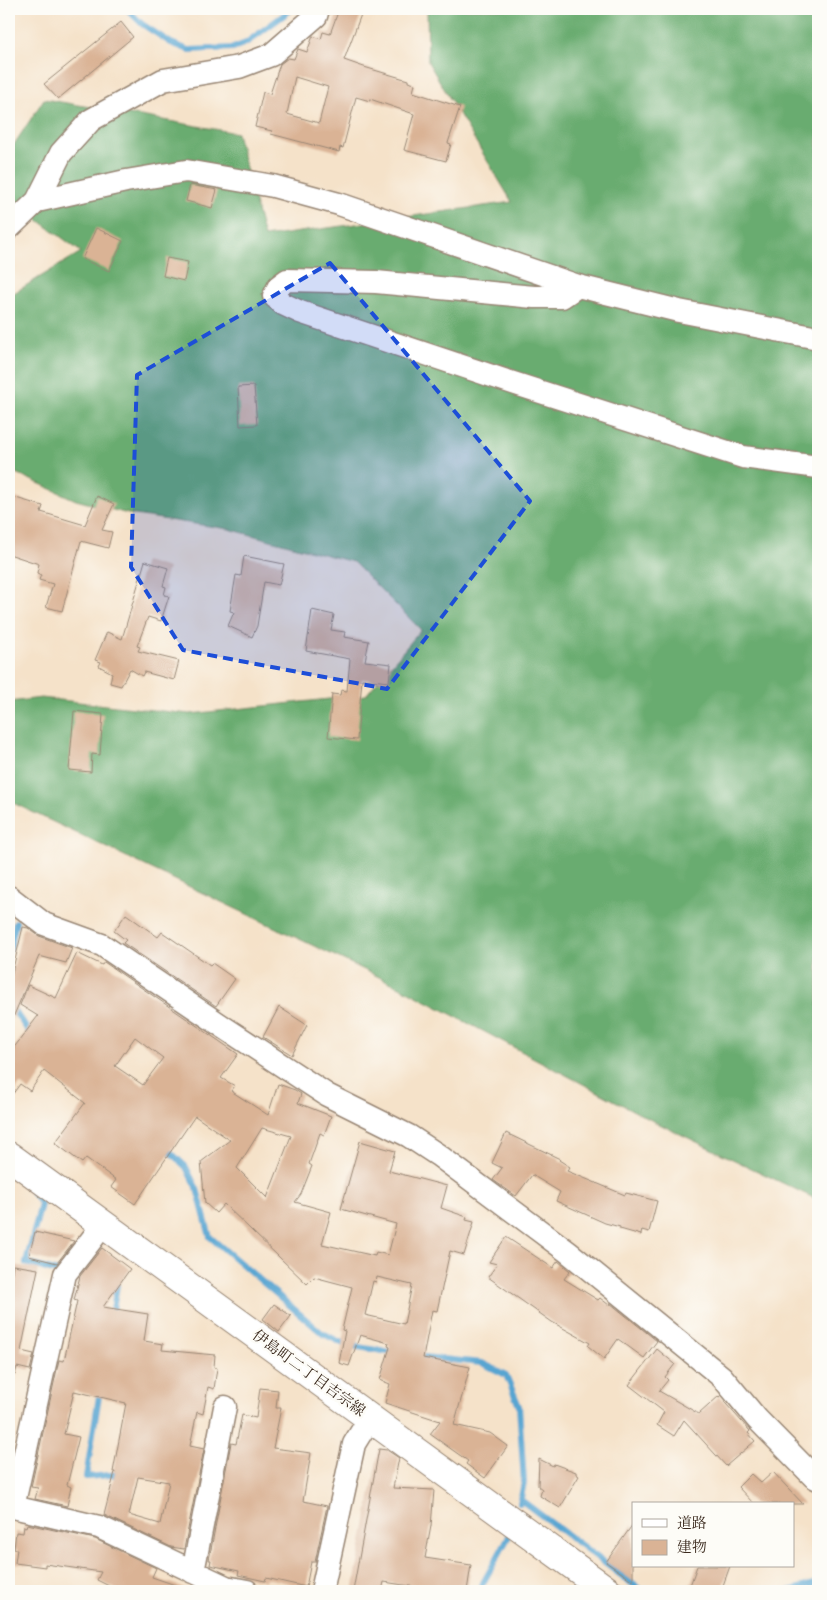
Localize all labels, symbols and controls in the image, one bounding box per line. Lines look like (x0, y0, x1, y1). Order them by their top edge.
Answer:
street label: 伊島町二丁目吉宗線 (249, 1326, 369, 1420)
legend (632, 1502, 794, 1568)
text: 道路 (677, 1514, 707, 1532)
text: 建物 (677, 1538, 707, 1556)

